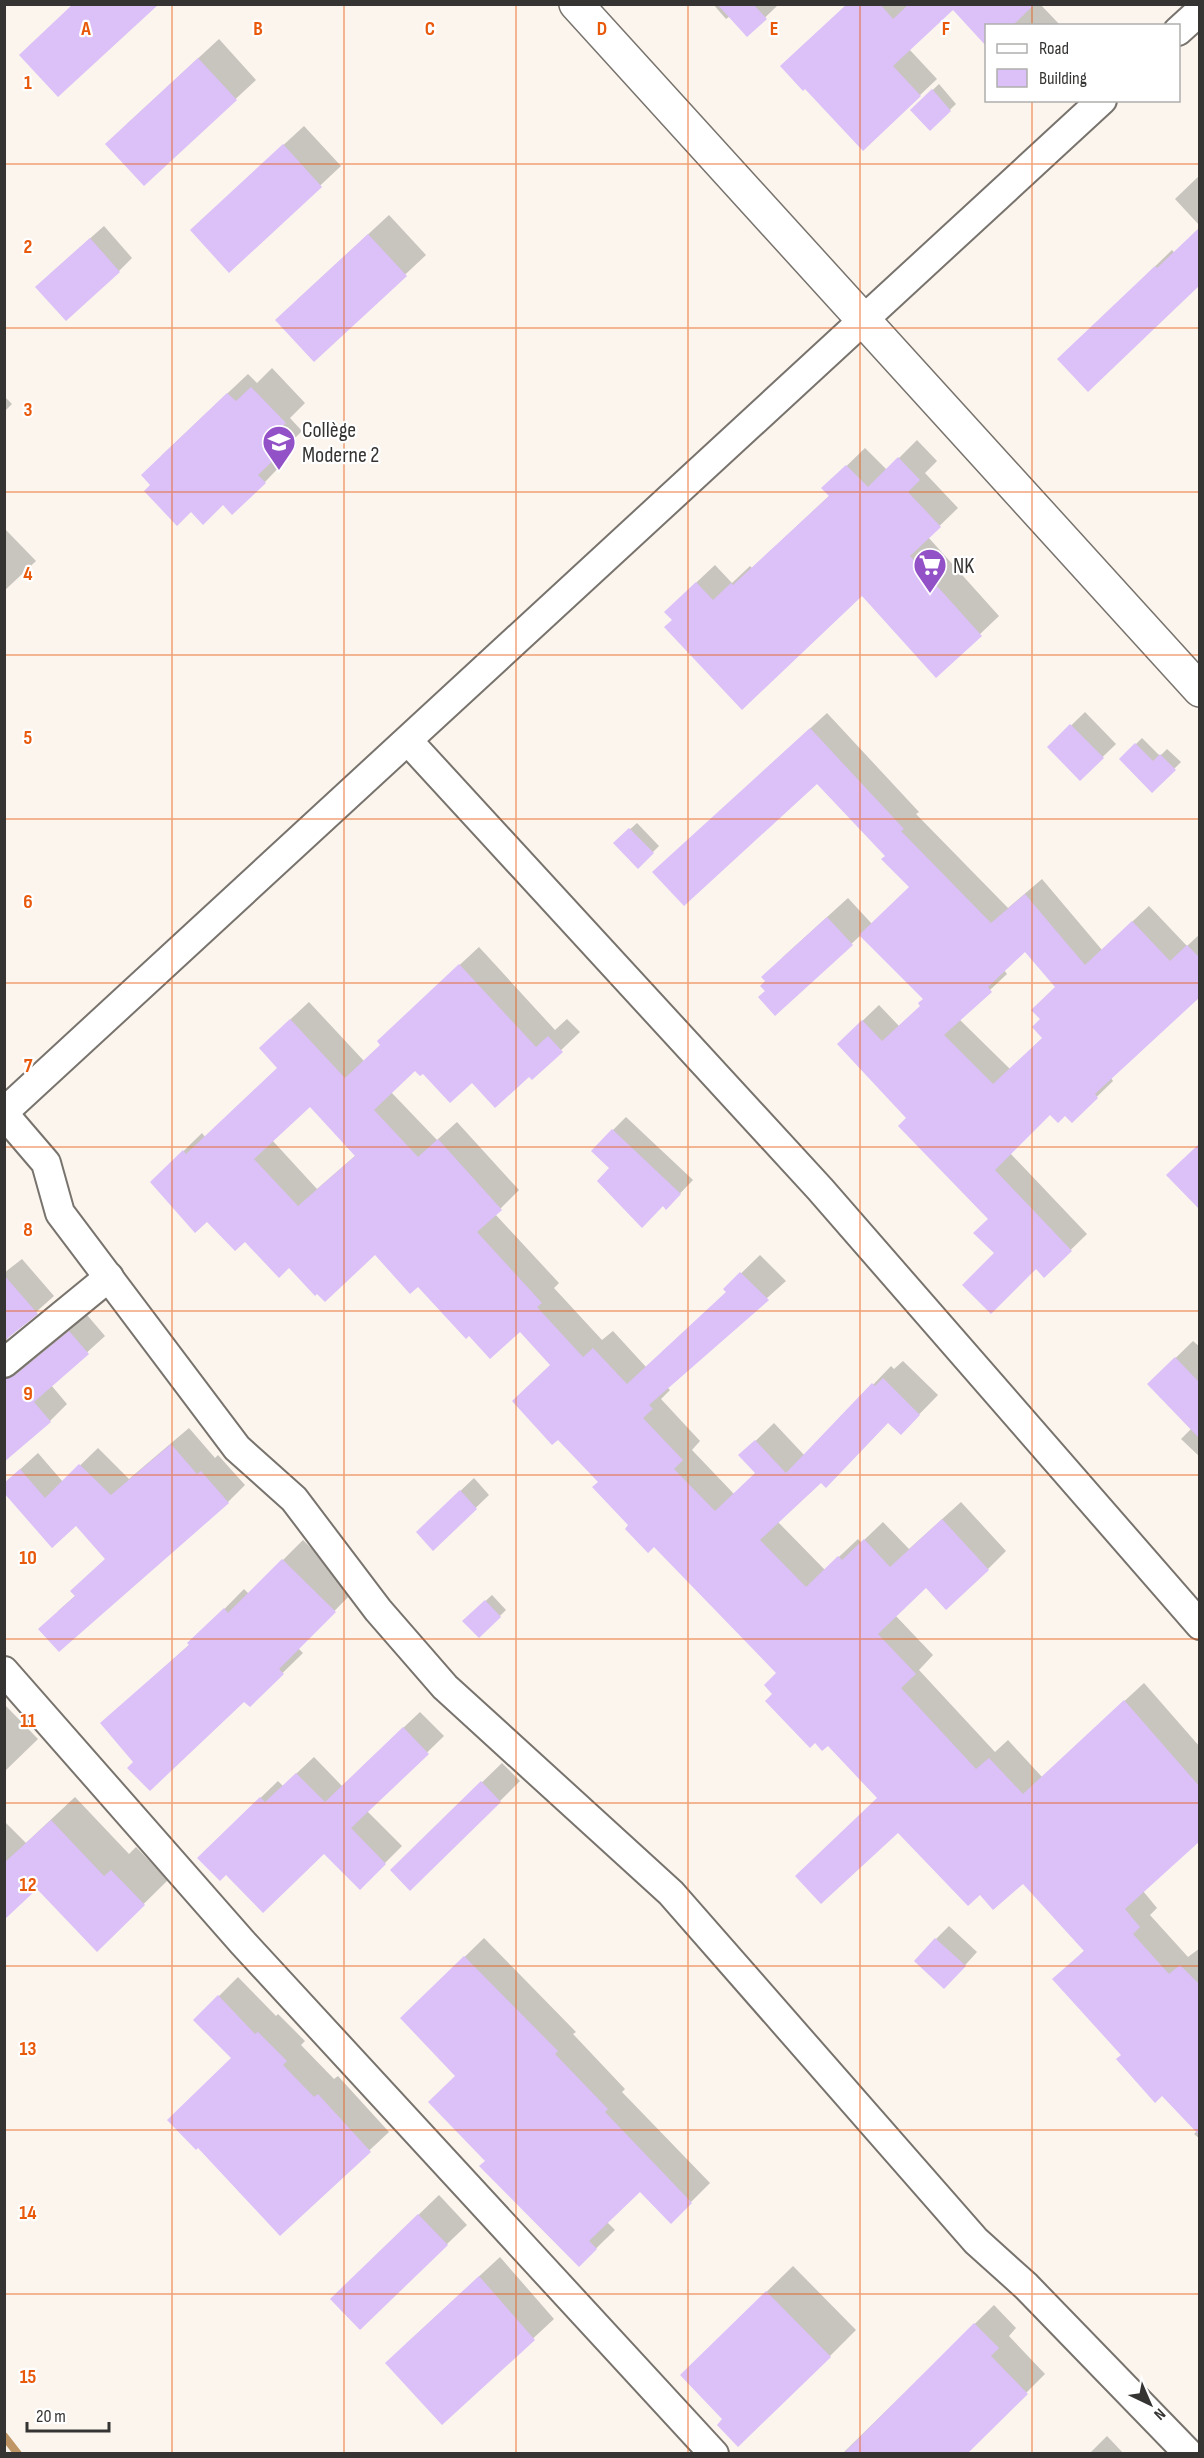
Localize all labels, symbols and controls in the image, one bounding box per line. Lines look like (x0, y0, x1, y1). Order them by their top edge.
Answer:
text: A (80, 17, 91, 41)
text: B (253, 17, 263, 41)
text: C (425, 17, 435, 41)
text: D (597, 17, 607, 41)
text: E (770, 17, 778, 41)
text: F (942, 17, 950, 41)
legend (985, 24, 1180, 102)
text: Road (1039, 38, 1069, 59)
text: Building (1039, 68, 1087, 89)
text: 1 (24, 71, 32, 95)
text: 2 (24, 235, 32, 259)
text: 3 (24, 398, 33, 422)
place label: Collège Moderne 2 (302, 417, 379, 469)
school or university icon: Collège Moderne 2 (261, 424, 297, 471)
supermarket icon: NK (912, 547, 948, 594)
place label: NK (953, 553, 974, 580)
text: 4 (23, 562, 33, 586)
text: 5 (24, 726, 33, 750)
text: 6 (23, 890, 33, 914)
text: 7 (24, 1054, 33, 1078)
text: 8 (23, 1218, 33, 1242)
text: 9 (23, 1382, 33, 1406)
text: 10 (19, 1546, 37, 1570)
text: 11 (20, 1709, 36, 1733)
text: 12 (20, 1873, 36, 1897)
text: 13 (20, 2037, 36, 2061)
text: 14 (19, 2201, 37, 2225)
text: 15 (20, 2365, 37, 2389)
north arrow (1120, 2374, 1180, 2434)
scale bar (27, 2395, 110, 2433)
text: N (1150, 2404, 1169, 2424)
text: 20 m (36, 2406, 66, 2427)

